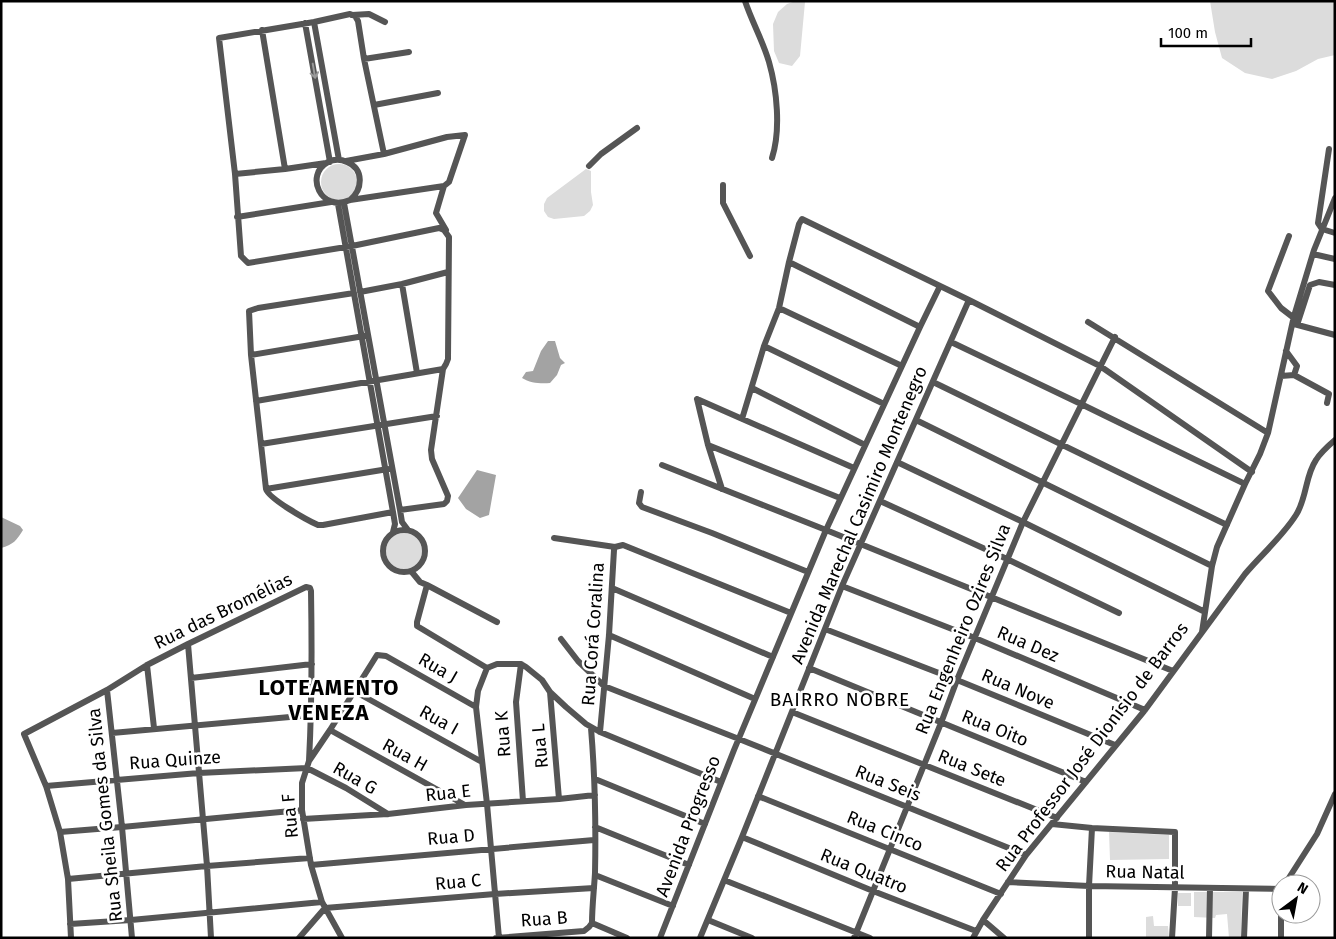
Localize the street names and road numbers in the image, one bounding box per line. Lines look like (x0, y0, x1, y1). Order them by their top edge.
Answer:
street label: Avenida Marechal Casimiro Montenegro (786, 363, 932, 667)
street label: Rua Engenheiro Ozires Silva (911, 520, 1015, 738)
street label: Rua Corá Coralina (577, 561, 609, 707)
street label: Rua das Bromélias (150, 568, 296, 654)
street label: Rua Professor José Dionísio de Barros (991, 618, 1193, 876)
street label: Rua Dez (994, 621, 1062, 667)
street label: Rua J (415, 648, 461, 688)
street label: Rua Nove (978, 664, 1058, 714)
street label: Rua I (416, 700, 462, 740)
street label: Rua Oito (958, 705, 1032, 751)
street label: Rua Sheila Gomes da Silva (83, 707, 127, 923)
street label: Rua K (490, 710, 516, 758)
street label: Rua L (527, 723, 553, 769)
street label: Rua H (379, 734, 431, 776)
street label: Rua Sete (935, 744, 1009, 792)
street label: Rua Quinze (128, 746, 222, 774)
street label: Avenida Progresso (651, 752, 725, 900)
street label: Rua G (329, 757, 381, 799)
street label: Rua Seis (852, 760, 924, 806)
street label: Rua E (424, 780, 472, 806)
street label: Rua F (277, 793, 303, 839)
street label: Rua Cinco (844, 806, 926, 856)
street label: Rua D (426, 824, 476, 850)
street label: Rua Quatro (817, 844, 911, 898)
street label: Rua Natal (1105, 860, 1185, 884)
street label: Rua C (434, 869, 482, 895)
street label: Rua B (520, 906, 568, 932)

